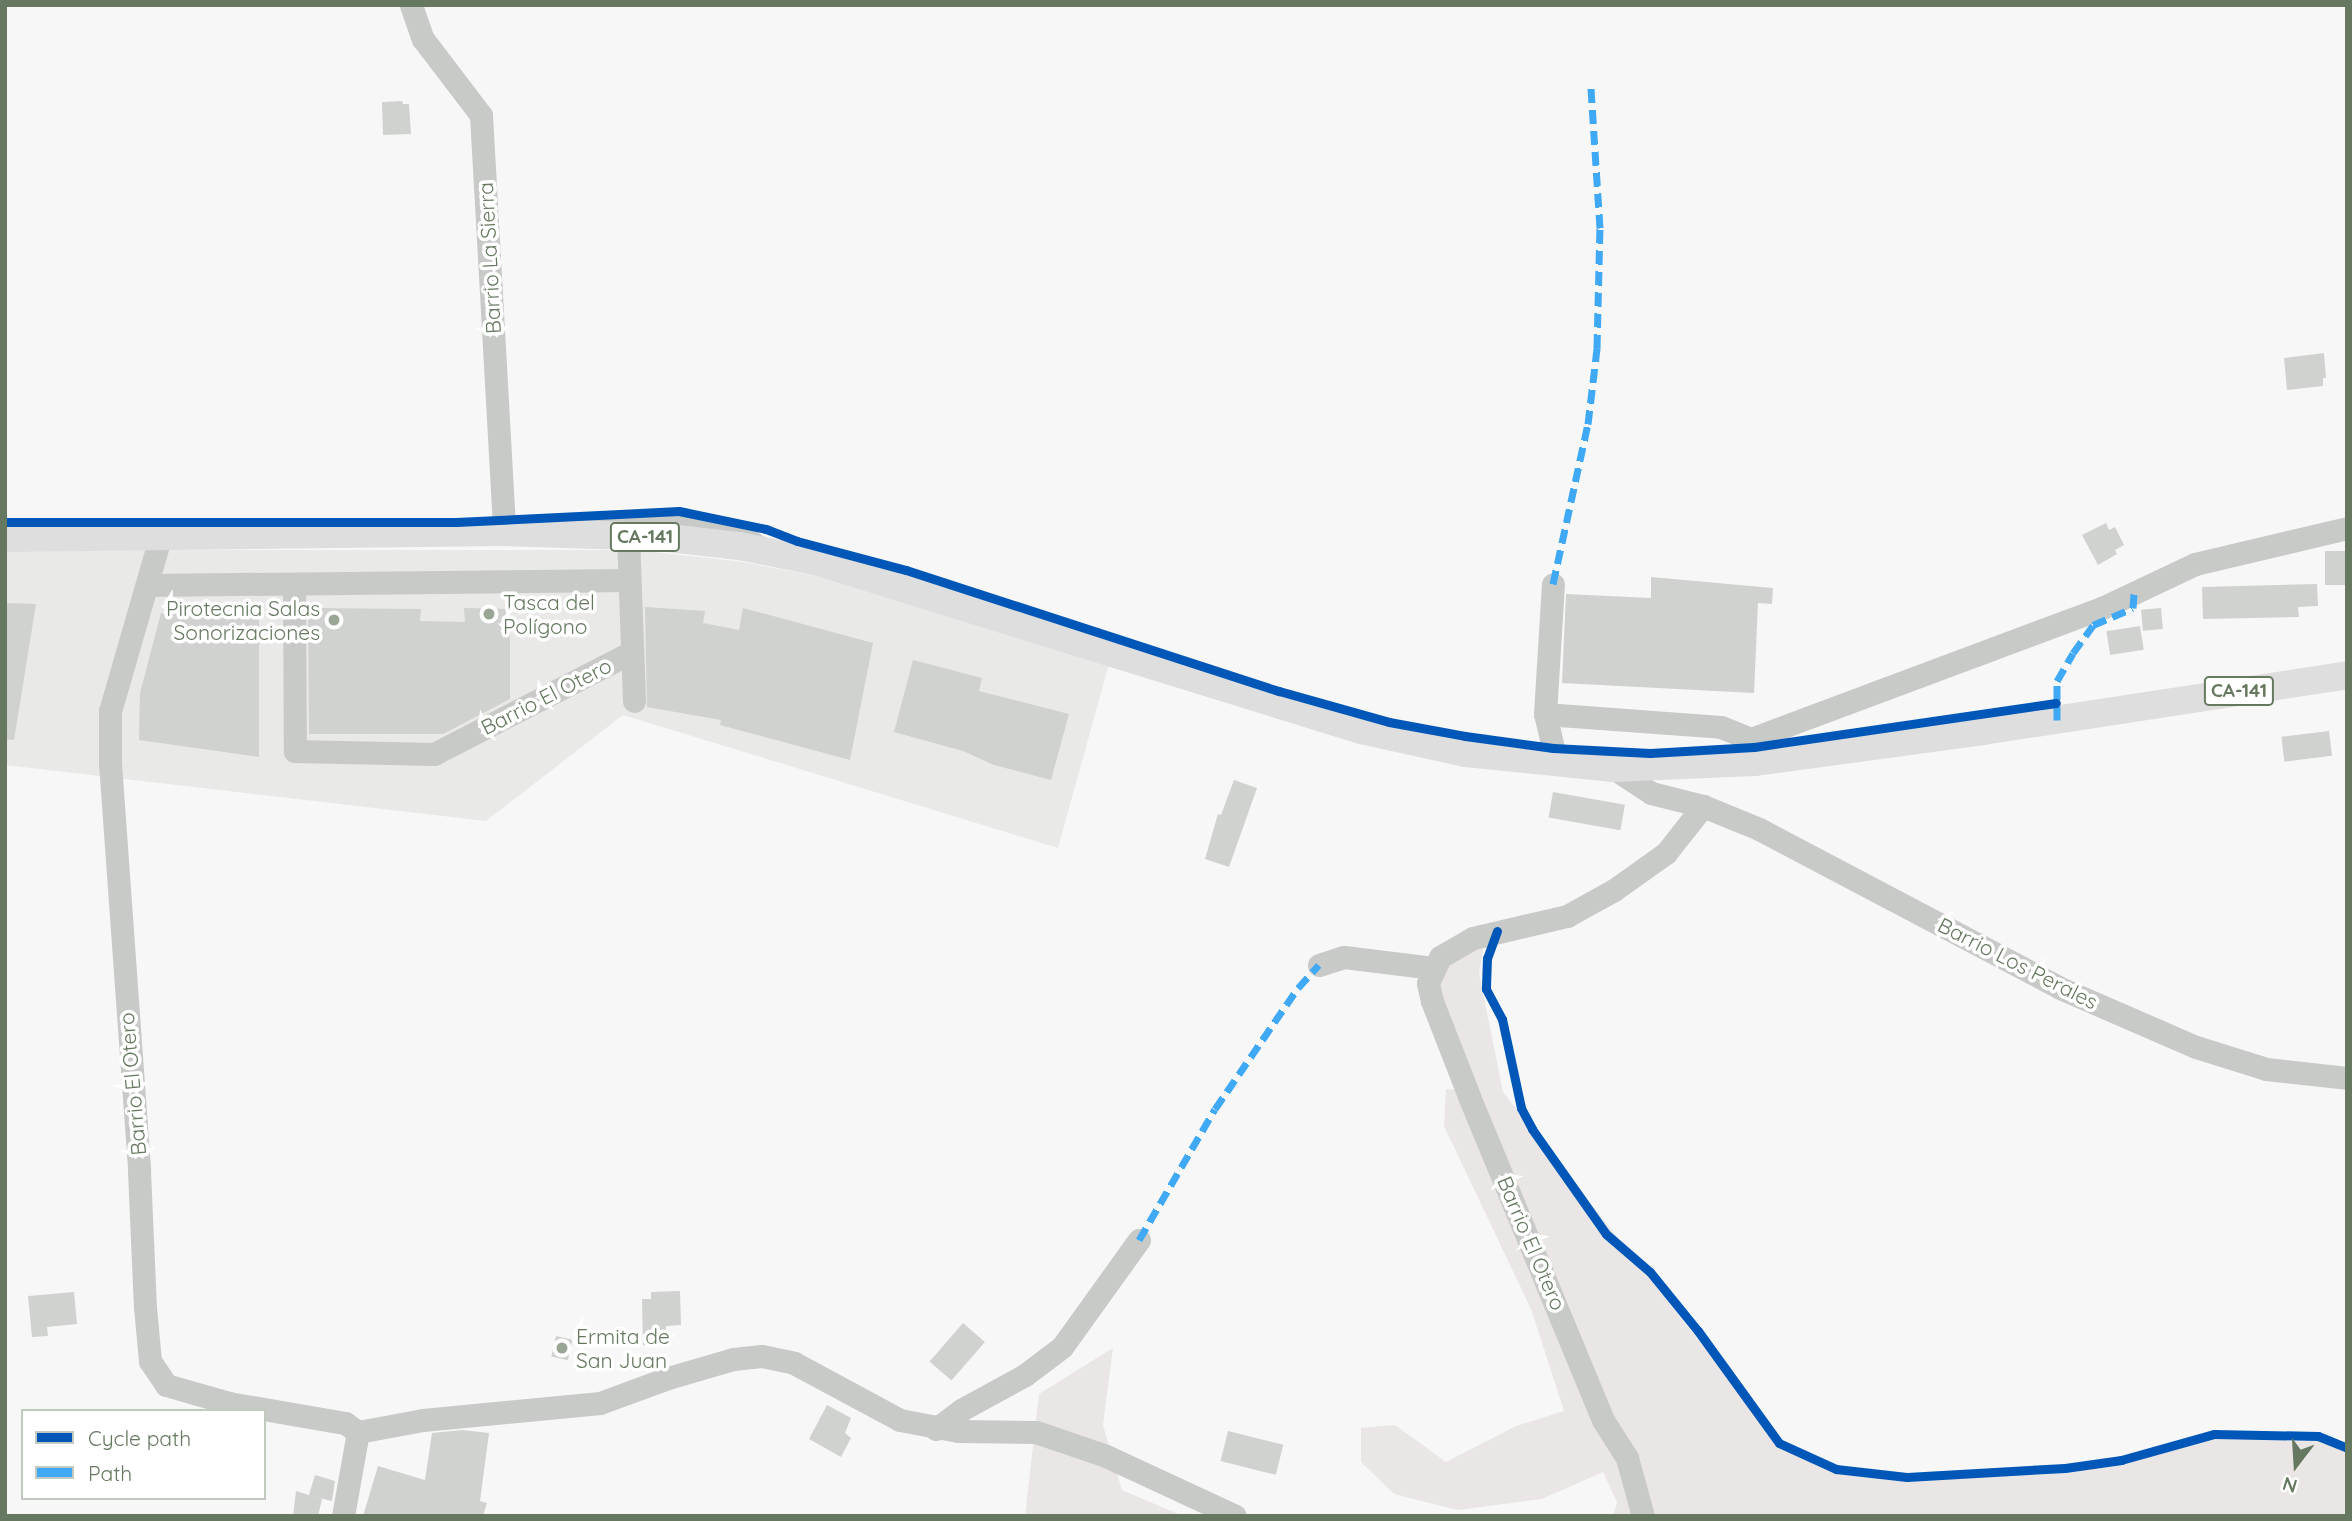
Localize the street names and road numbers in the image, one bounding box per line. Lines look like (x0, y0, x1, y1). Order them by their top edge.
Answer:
street label: Barrio La Sierra (472, 181, 506, 335)
road number: CA-141 (608, 522, 682, 552)
street label: Barrio El Otero (476, 652, 616, 740)
road number: CA-141 (2202, 676, 2276, 706)
street label: Barrio Los Perales (1934, 912, 2102, 1014)
street label: Barrio El Otero (113, 1012, 151, 1156)
street label: Barrio El Otero (1492, 1172, 1572, 1314)

